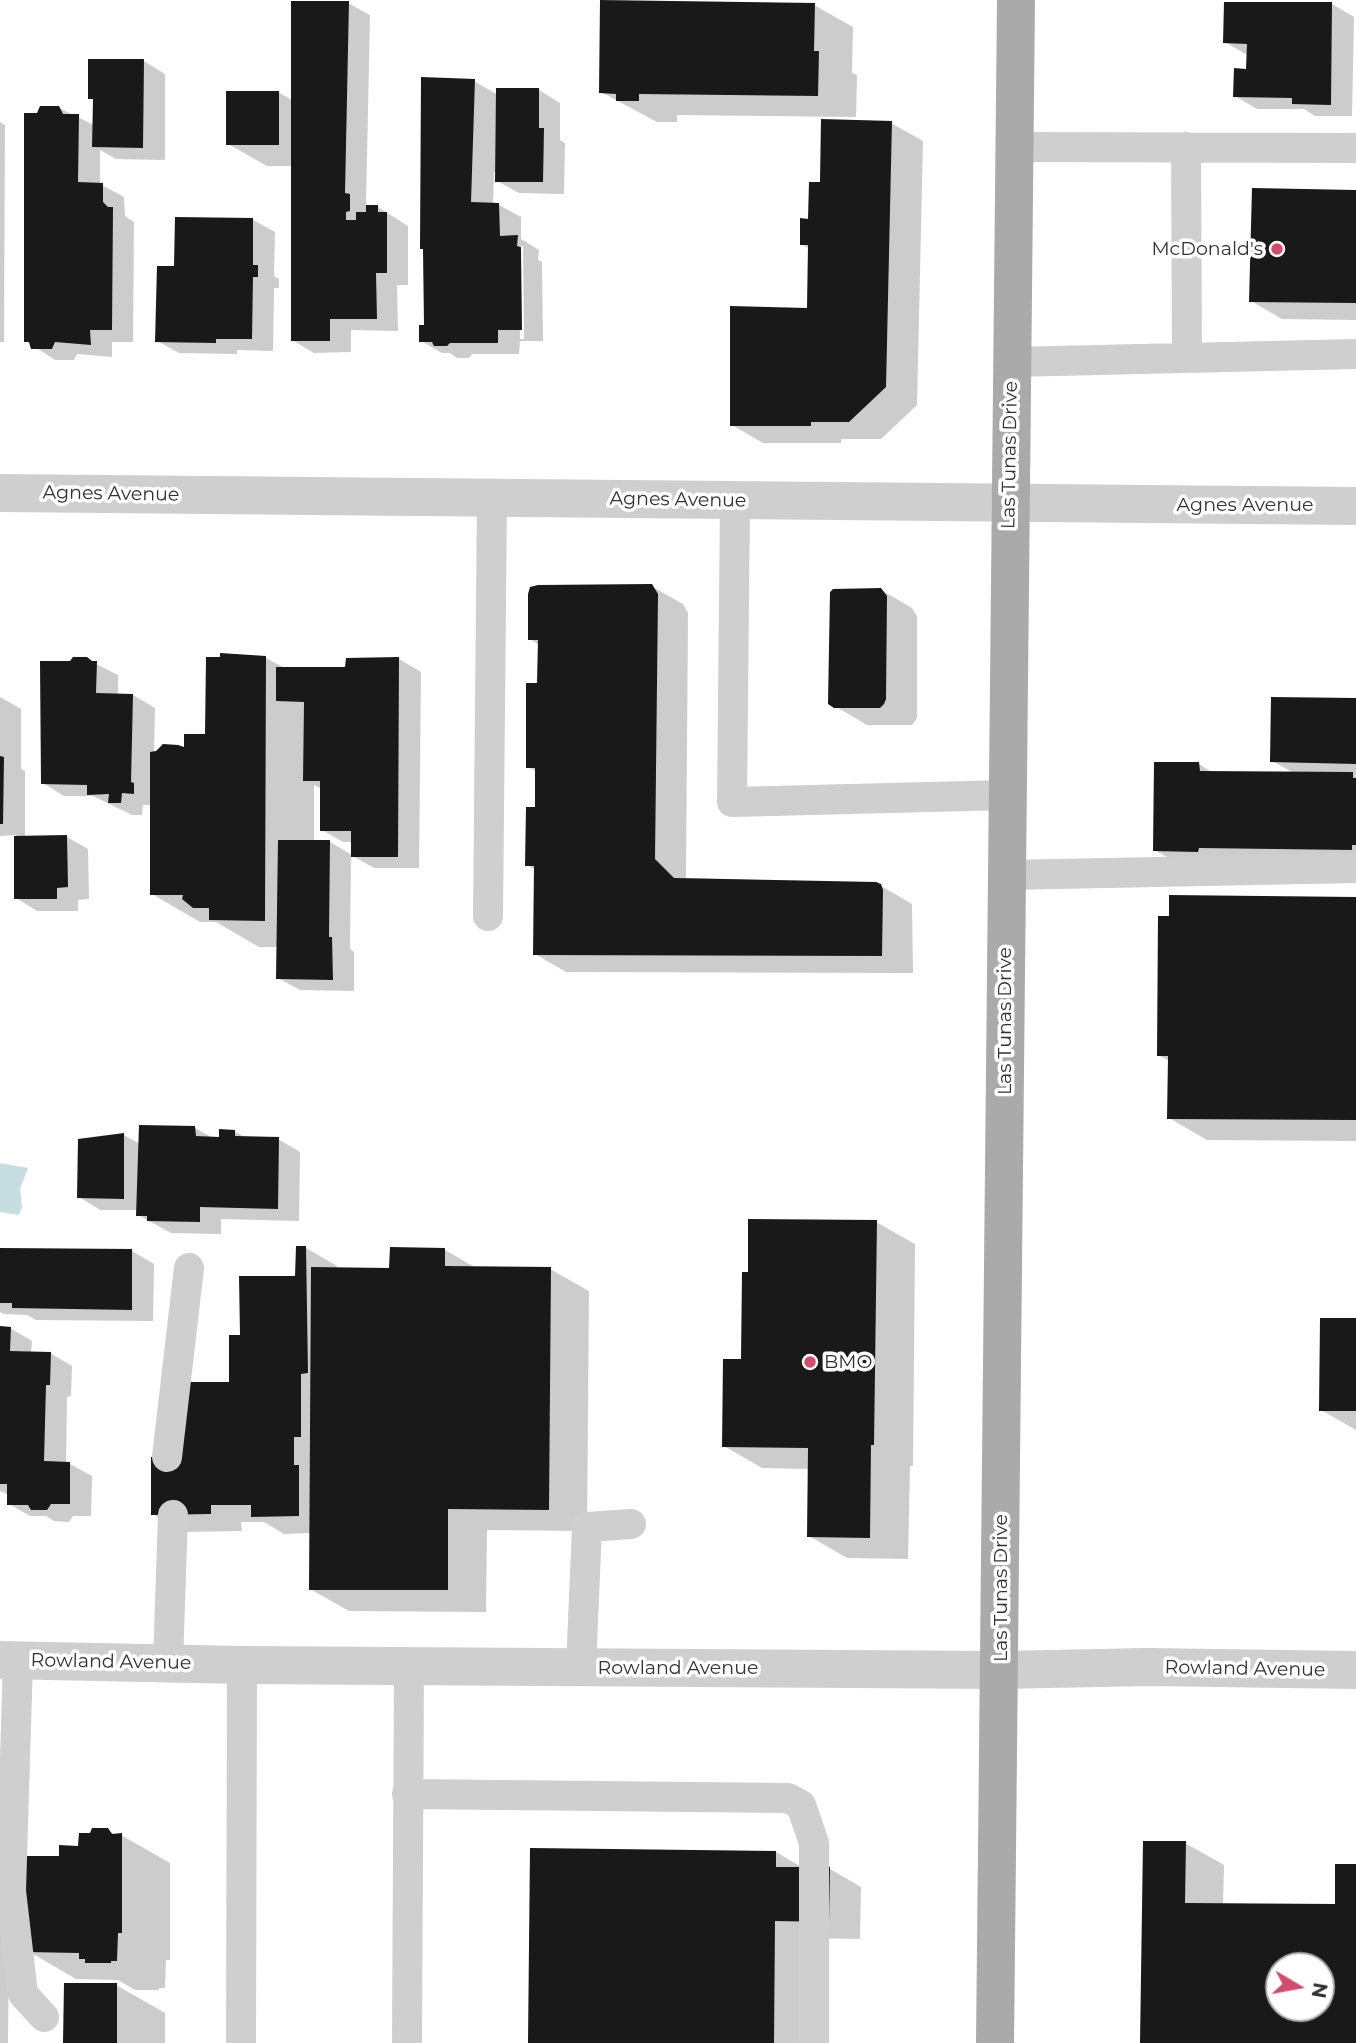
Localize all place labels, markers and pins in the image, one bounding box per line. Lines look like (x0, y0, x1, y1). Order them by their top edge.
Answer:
place label: McDonald's (1151, 238, 1263, 260)
marker: McDonald's (1269, 241, 1285, 257)
place label: BMO (824, 1351, 872, 1373)
marker: BMO (802, 1354, 818, 1370)

